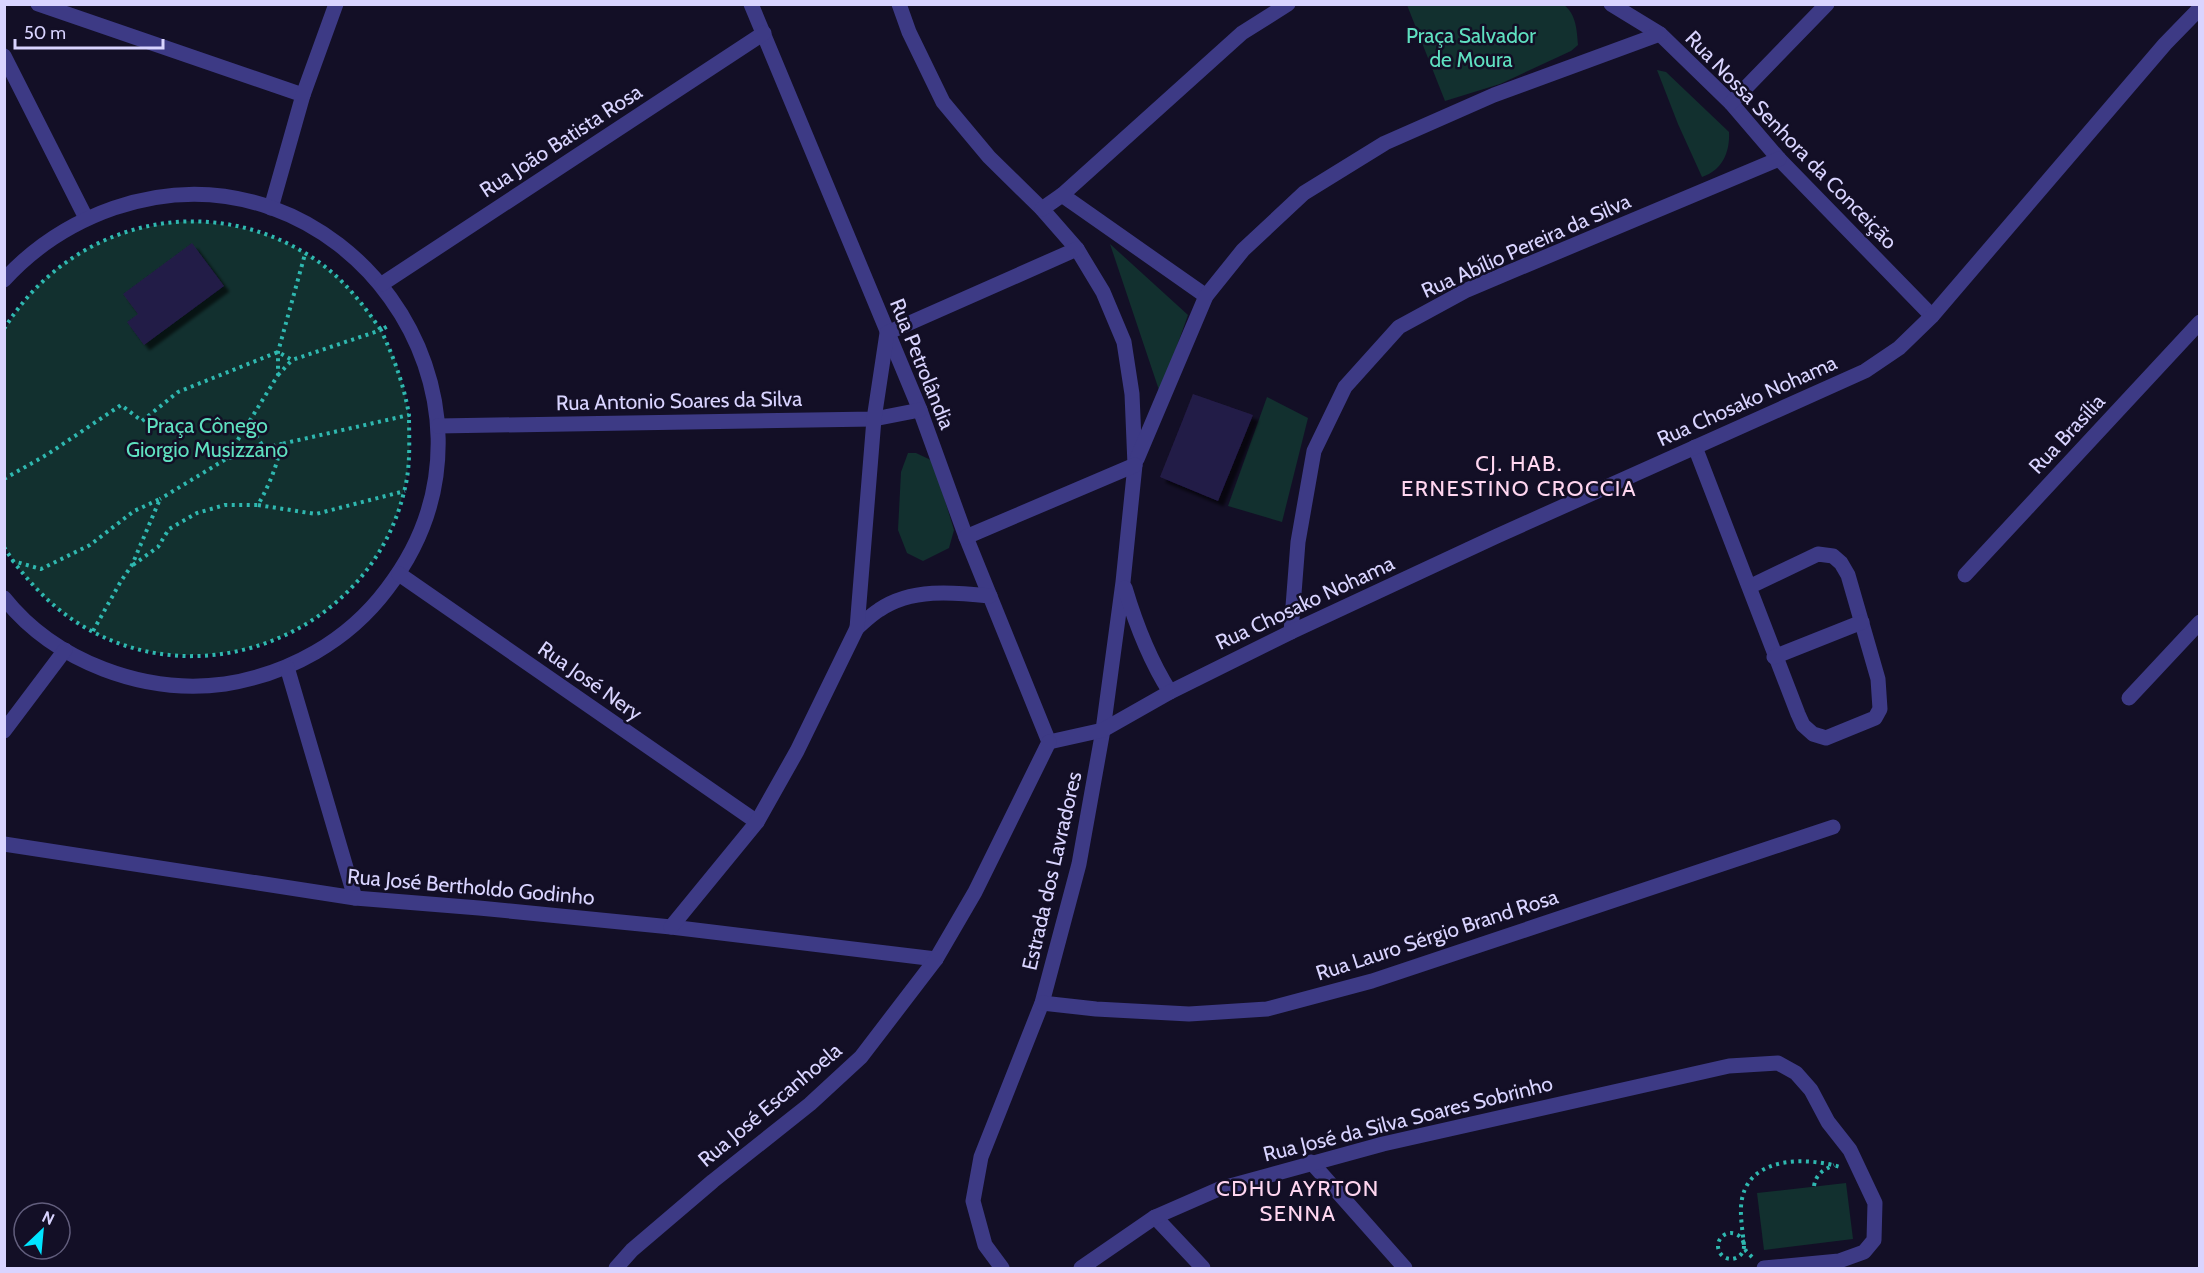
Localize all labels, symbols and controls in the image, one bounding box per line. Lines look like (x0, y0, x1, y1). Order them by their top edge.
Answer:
scale bar (15, 12, 164, 50)
text: 50 m (24, 22, 66, 44)
park label: Praça Salvador de Moura (1406, 23, 1536, 72)
street label: Rua Nossa Senhora da Conceição (1680, 25, 1902, 254)
street label: Rua João Batista Rosa (475, 79, 646, 202)
street label: Rua Abílio Pereira da Silva (1417, 188, 1634, 303)
street label: Rua Petrolândia (885, 295, 960, 433)
street label: Rua Chosako Nohama (1653, 350, 1841, 451)
street label: Rua Antonio Soares da Silva (556, 386, 802, 415)
street label: Rua Brasília (2023, 389, 2110, 479)
park label: Praça Cônego Giorgio Musizzano (126, 413, 288, 462)
district label: CJ. HAB. ERNESTINO CROCCIA (1401, 450, 1637, 502)
street label: Rua Chosako Nohama (1212, 550, 1398, 655)
street label: Rua José Nery (533, 636, 648, 726)
street label: Estrada dos Lavradores (1016, 769, 1087, 973)
street label: Rua José Bertholdo Godinho (346, 863, 596, 910)
street label: Rua Lauro Sérgio Brand Rosa (1313, 884, 1561, 986)
street label: Rua José Escanhoela (693, 1037, 846, 1172)
street label: Rua José da Silva Soares Sobrinho (1261, 1070, 1555, 1167)
district label: CDHU AYRTON SENNA (1216, 1175, 1380, 1227)
north arrow (12, 1201, 72, 1261)
text: N (39, 1207, 58, 1229)

